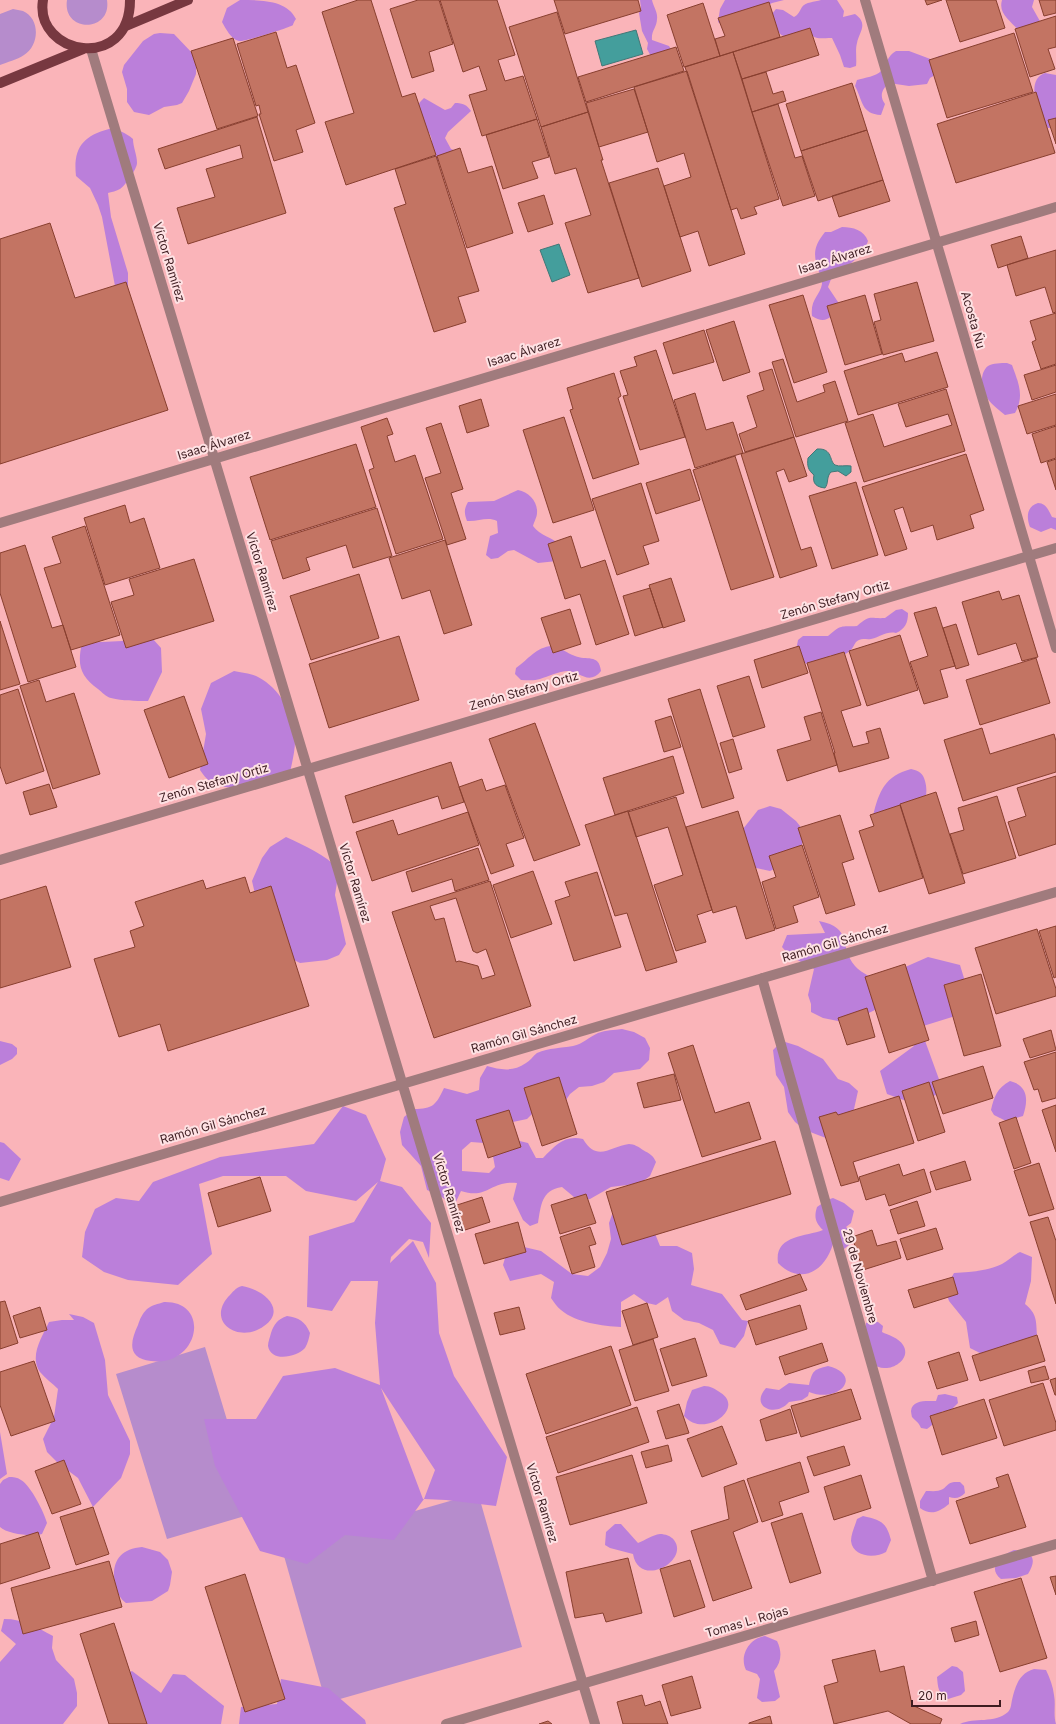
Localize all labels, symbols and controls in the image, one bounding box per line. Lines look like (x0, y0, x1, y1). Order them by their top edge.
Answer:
street label: Víctor Ramírez (150, 220, 189, 304)
street label: Isaac Álvarez (796, 240, 873, 277)
street label: Acosta Ñu (958, 289, 989, 350)
street label: Isaac Álvarez (485, 333, 562, 370)
street label: Isaac Álvarez (175, 426, 252, 463)
street label: Víctor Ramírez (243, 530, 282, 614)
street label: Zenón Stefany Ortiz (778, 577, 891, 622)
street label: Zenón Stefany Ortiz (467, 668, 580, 713)
street label: Zenón Stefany Ortiz (157, 760, 270, 805)
street label: Víctor Ramírez (336, 841, 375, 925)
street label: Ramón Gil Sánchez (780, 920, 890, 965)
street label: Ramón Gil Sánchez (469, 1011, 579, 1056)
street label: Ramón Gil Sánchez (158, 1102, 268, 1147)
street label: Víctor Ramírez (430, 1151, 469, 1235)
street label: 29 de Noviembre (840, 1227, 881, 1325)
street label: Víctor Ramírez (523, 1461, 562, 1545)
street label: Tomas L. Rojas (704, 1603, 790, 1640)
scale bar (912, 1682, 1000, 1708)
text: 20 m (918, 1688, 947, 1703)

